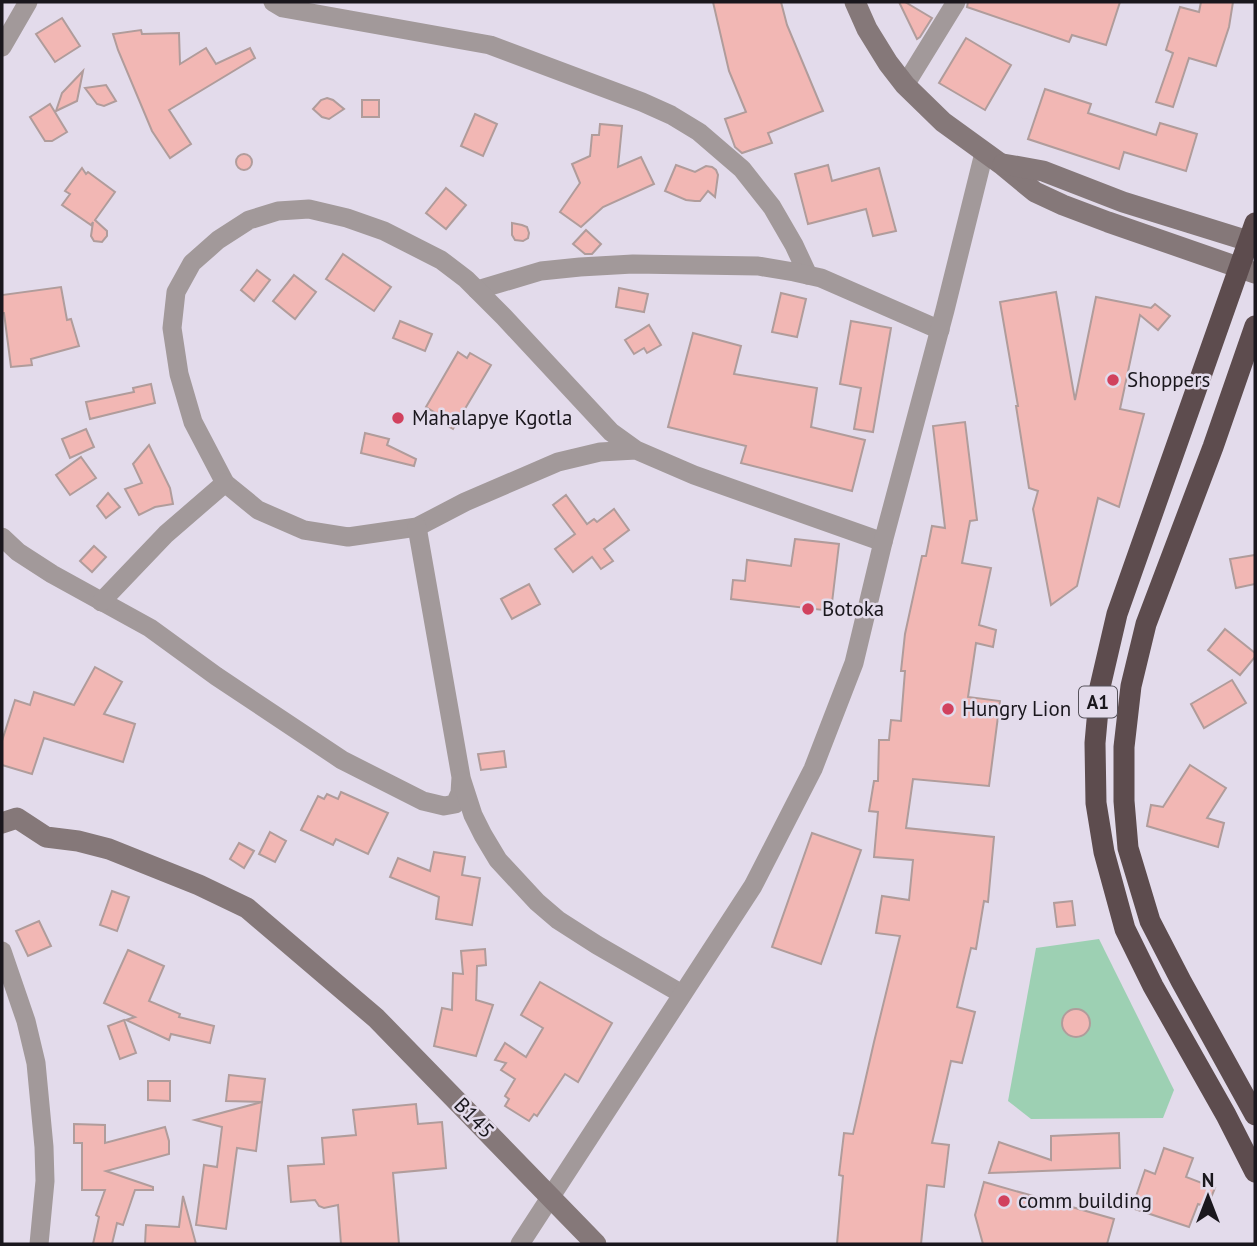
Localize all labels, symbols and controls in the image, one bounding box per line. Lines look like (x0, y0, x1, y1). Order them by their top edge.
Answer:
place label: Shoppers (1127, 366, 1210, 393)
marker: Shoppers (1105, 372, 1121, 388)
place label: Mahalapye Kgotla (412, 404, 572, 431)
marker: Mahalapye Kgotla (390, 410, 406, 426)
place label: Botoka (822, 595, 884, 622)
marker: Botoka (800, 601, 816, 617)
road number: A1 (1079, 687, 1117, 718)
place label: Hungry Lion (962, 695, 1071, 722)
marker: Hungry Lion (940, 701, 956, 717)
street label: B145 (448, 1092, 500, 1144)
north arrow (1173, 1162, 1243, 1232)
text: N (1202, 1168, 1214, 1192)
place label: comm building (1018, 1187, 1152, 1214)
marker: comm building (996, 1193, 1012, 1209)

